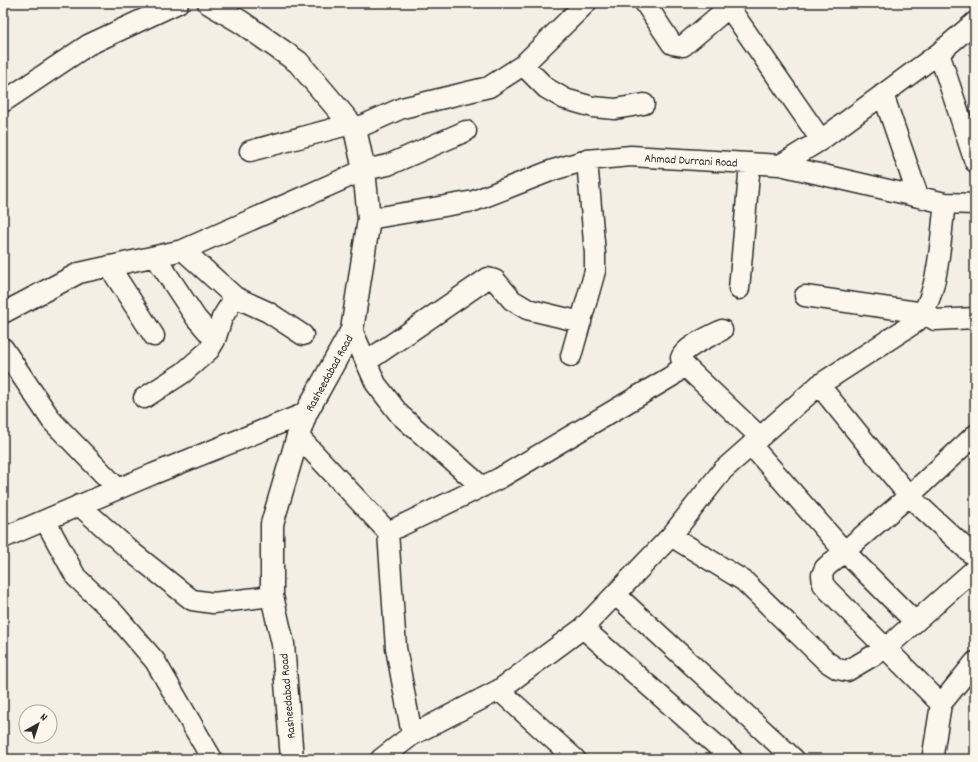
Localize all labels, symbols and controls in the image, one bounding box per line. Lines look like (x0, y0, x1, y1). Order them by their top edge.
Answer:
street label: Ahmad Durrani Road (644, 151, 738, 172)
street label: Rasheedabad Road (302, 332, 358, 415)
street label: Rasheedabad Road (276, 653, 301, 739)
north arrow (18, 704, 58, 744)
text: N (36, 710, 51, 726)

